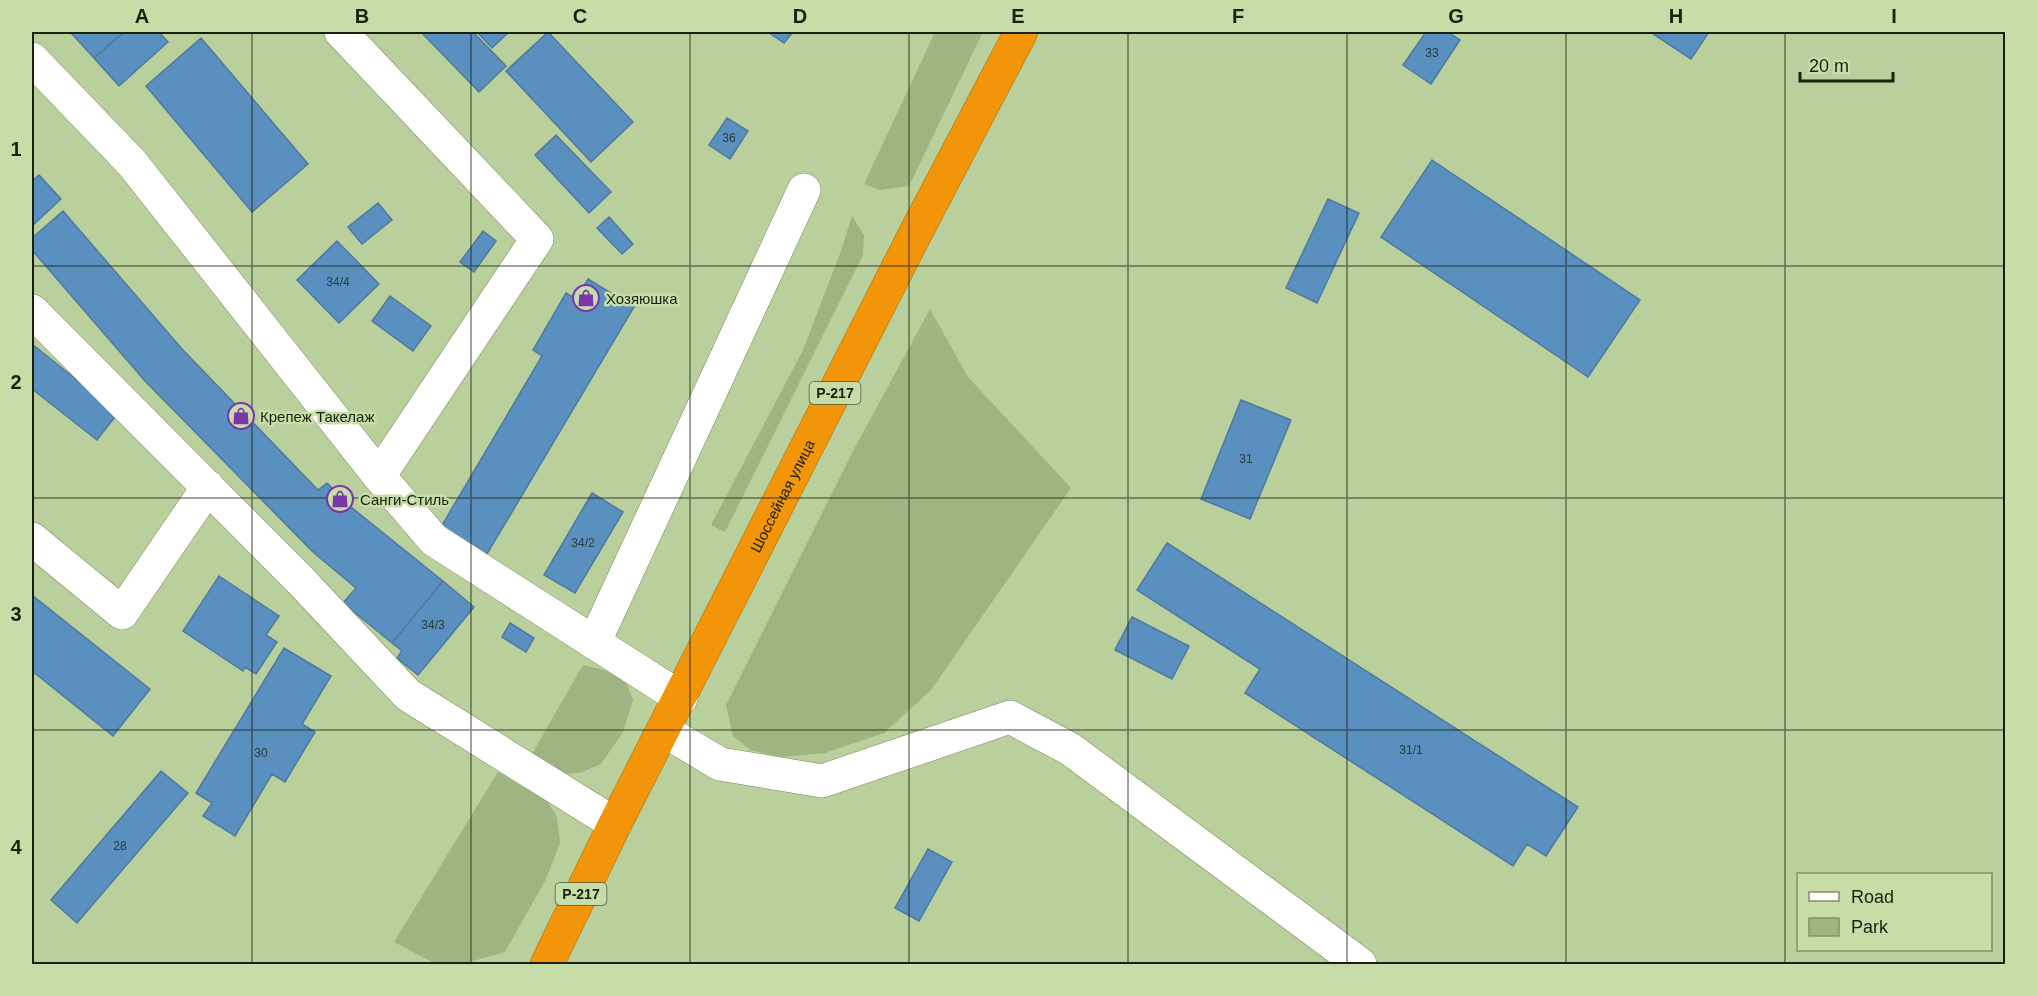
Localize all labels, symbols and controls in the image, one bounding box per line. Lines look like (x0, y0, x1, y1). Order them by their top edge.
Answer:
text: A (135, 5, 149, 27)
text: B (355, 5, 369, 27)
text: C (573, 5, 587, 27)
text: D (793, 5, 807, 27)
text: E (1011, 5, 1025, 27)
text: F (1232, 5, 1244, 27)
text: G (1448, 5, 1464, 27)
text: H (1669, 5, 1683, 27)
text: I (1891, 5, 1897, 27)
scale bar (1800, 45, 1893, 83)
house number: 33 (1425, 46, 1439, 60)
text: 20 m (1809, 56, 1849, 76)
house number: 36 (722, 131, 736, 145)
text: 1 (10, 138, 22, 160)
house number: 34/4 (326, 275, 350, 289)
shop icon: Хозяюшка (571, 283, 601, 313)
place label: Хозяюшка (606, 290, 678, 307)
text: 2 (10, 371, 22, 393)
road number: Р-217 (810, 382, 860, 404)
shop icon: Крепеж Такелаж (226, 401, 256, 431)
place label: Крепеж Такелаж (260, 408, 374, 425)
street label: Шоссейная улица (746, 436, 818, 555)
house number: 31 (1239, 452, 1253, 466)
shop icon: Санги-Стиль (325, 484, 355, 514)
place label: Санги-Стиль (360, 491, 449, 508)
house number: 34/2 (571, 536, 595, 550)
text: 3 (10, 603, 22, 625)
house number: 34/3 (421, 618, 445, 632)
house number: 31/1 (1399, 743, 1423, 757)
house number: 30 (254, 746, 268, 760)
text: 4 (10, 836, 22, 858)
house number: 28 (113, 839, 127, 853)
legend (1797, 873, 1992, 951)
road number: Р-217 (556, 883, 606, 905)
text: Road (1851, 887, 1894, 907)
text: Park (1851, 917, 1889, 937)

